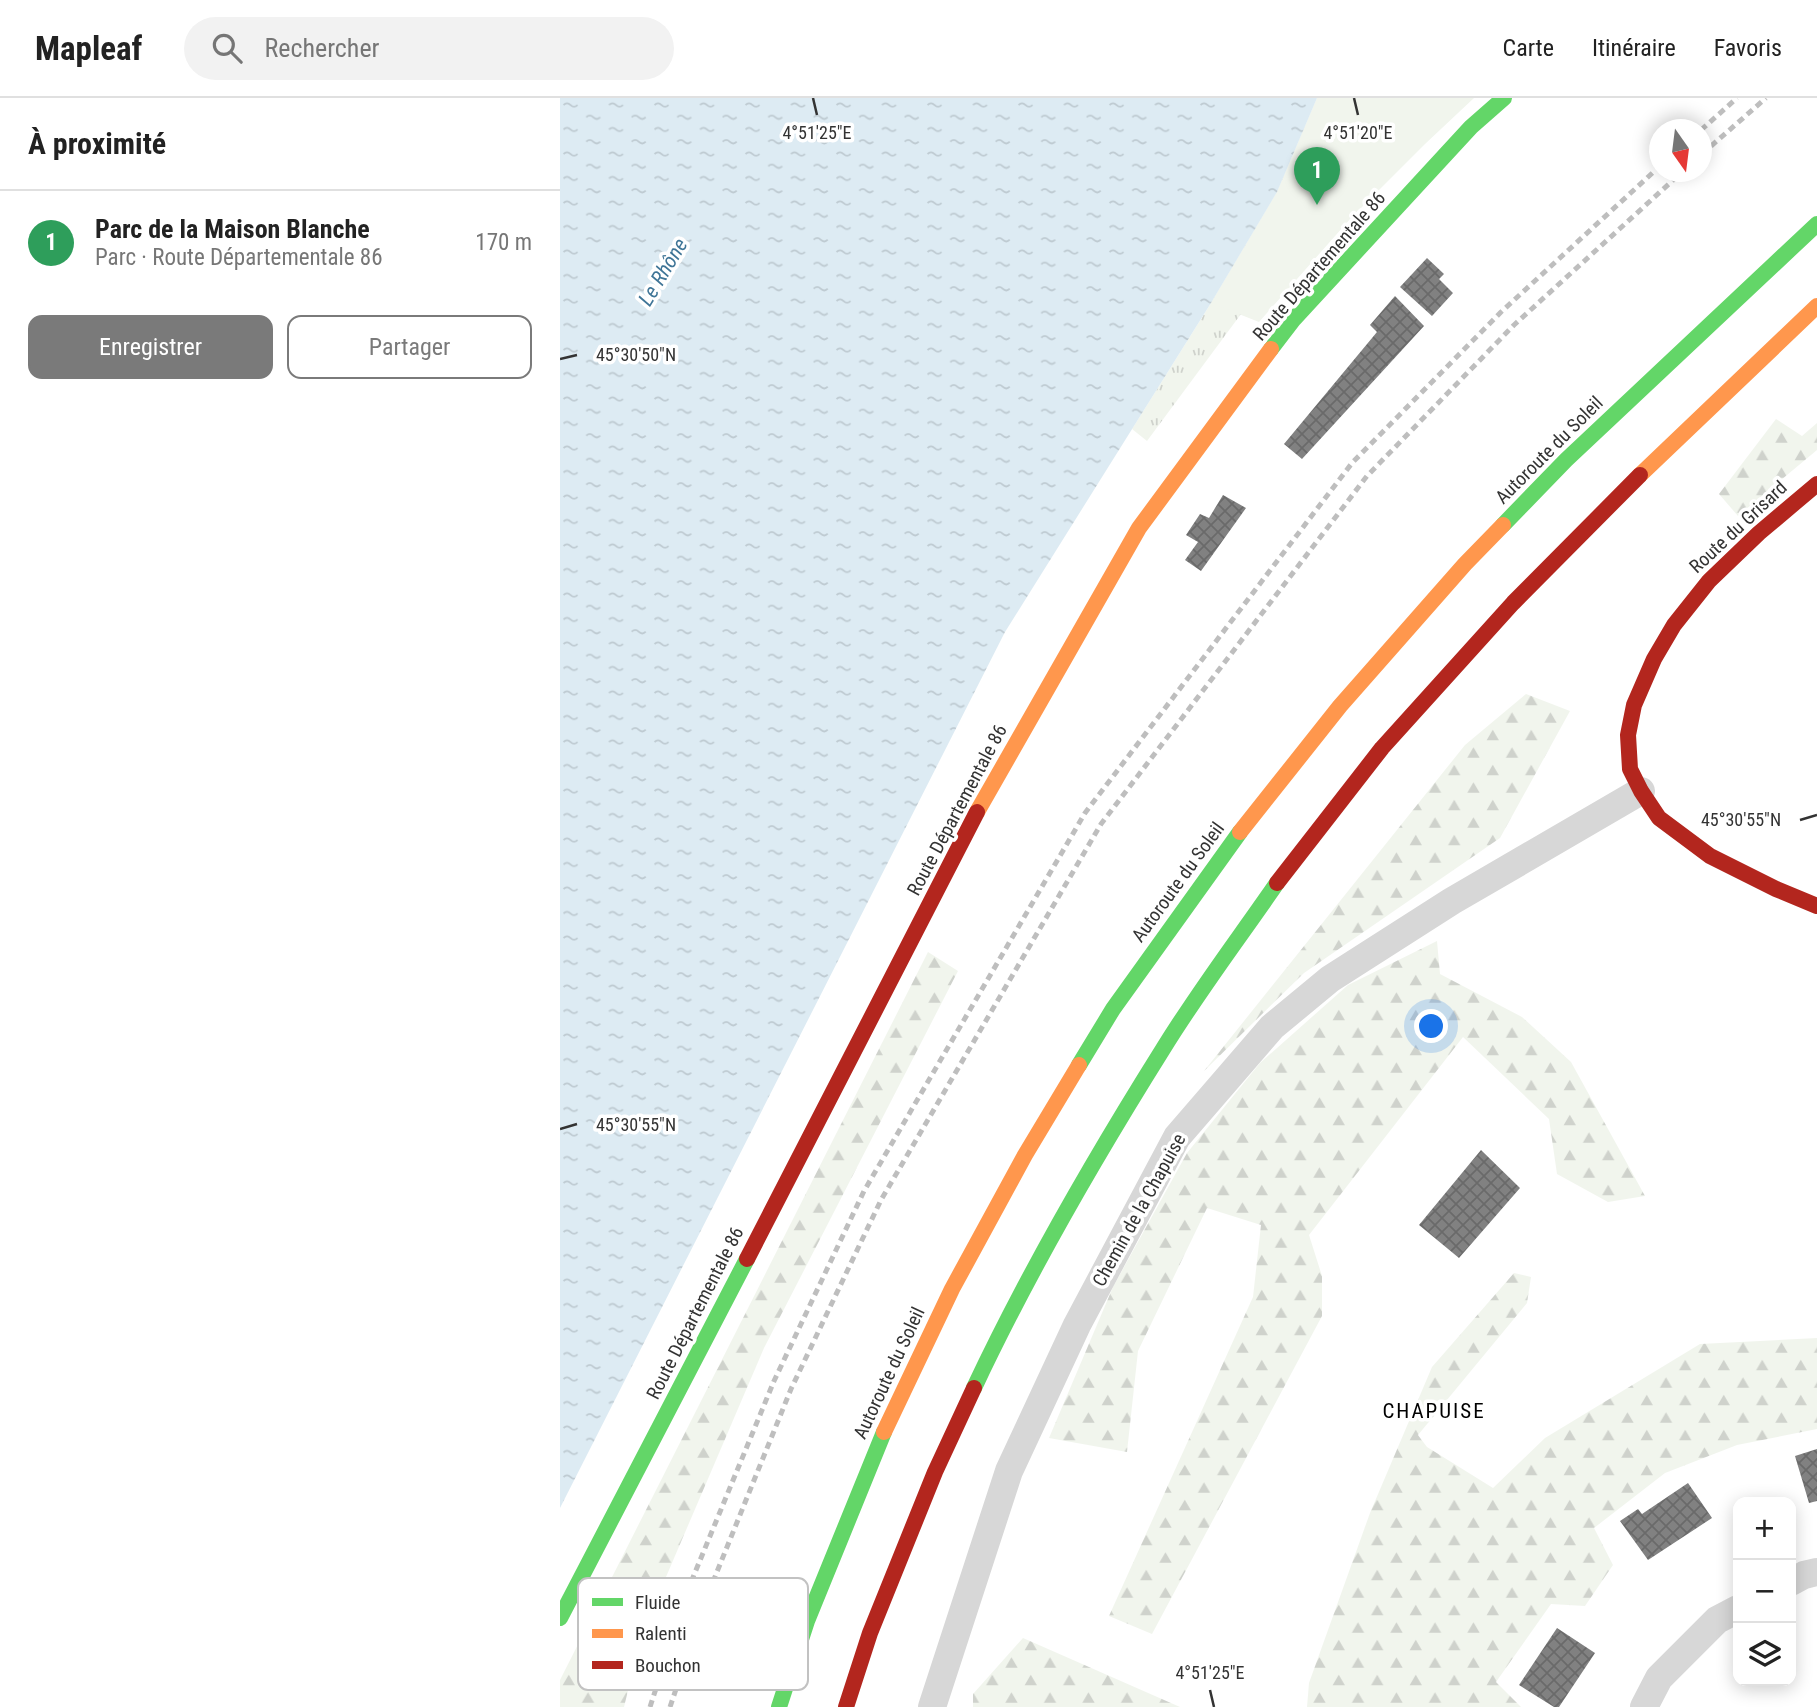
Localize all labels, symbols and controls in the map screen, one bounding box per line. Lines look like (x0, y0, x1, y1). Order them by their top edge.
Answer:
search box (184, 17, 674, 80)
text: Mapleaf (35, 29, 142, 68)
icon: search (208, 29, 246, 67)
text: Rechercher (264, 33, 380, 63)
text: Carte (1503, 34, 1554, 62)
text: Itinéraire (1592, 34, 1676, 62)
text: Favoris (1714, 34, 1782, 62)
north arrow (1649, 119, 1712, 182)
text: 4°51'25"E (782, 122, 852, 143)
text: 4°51'20"E (1323, 122, 1393, 143)
text: À proximité (28, 126, 166, 161)
pin: 1 (1294, 147, 1340, 205)
street label: Route Départementale 86 (1248, 187, 1390, 345)
text: Parc de la Maison Blanche (95, 214, 370, 244)
text: 1 (45, 229, 57, 256)
text: 170 m (475, 229, 532, 256)
water label: Le Rhône (634, 234, 692, 310)
text: Parc · Route Départementale 86 (95, 244, 383, 271)
button: Enregistrer (28, 315, 273, 379)
button: Partager (287, 315, 532, 379)
text: 45°30'50"N (596, 344, 676, 365)
street label: Autoroute du Soleil (1490, 391, 1608, 509)
street label: Route du Grisard (1684, 476, 1792, 578)
street label: Route Départementale 86 (902, 721, 1012, 899)
text: 45°30'55"N (1701, 809, 1781, 830)
street label: Autoroute du Soleil (1127, 818, 1229, 946)
your location (1414, 1009, 1448, 1043)
text: 45°30'55"N (596, 1114, 676, 1135)
street label: Chemin de la Chapuise (1087, 1130, 1191, 1290)
street label: Route Départementale 86 (642, 1223, 748, 1403)
street label: Autoroute du Soleil (848, 1304, 930, 1442)
district label: CHAPUISE (1382, 1399, 1486, 1423)
map controls (1733, 1497, 1796, 1686)
button: + (1733, 1497, 1796, 1560)
button: − (1733, 1560, 1796, 1623)
legend (578, 1578, 808, 1690)
text: Fluide (635, 1591, 680, 1614)
text: Ralenti (635, 1622, 687, 1645)
button: layers (1733, 1623, 1796, 1686)
text: Bouchon (635, 1654, 701, 1677)
text: 4°51'25"E (1175, 1662, 1245, 1683)

